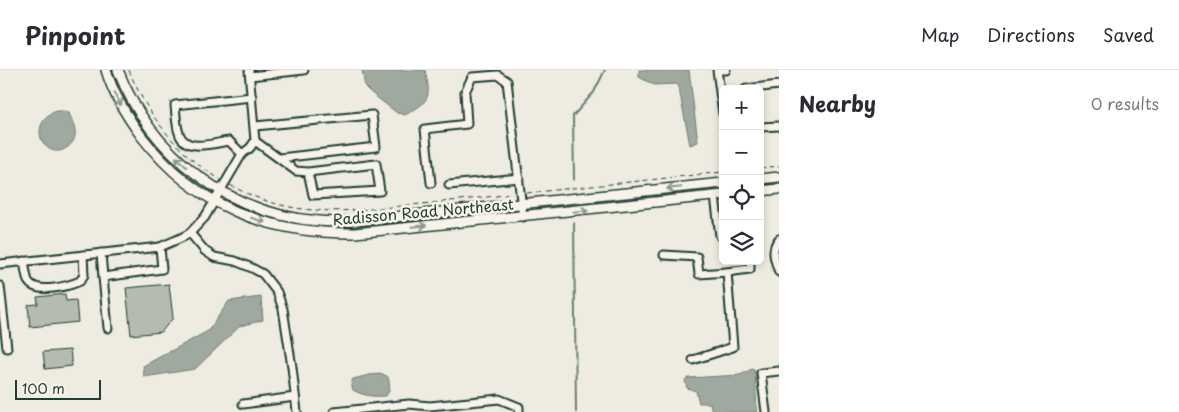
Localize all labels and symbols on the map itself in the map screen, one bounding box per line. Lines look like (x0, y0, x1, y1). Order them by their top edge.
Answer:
one-way arrow (114, 92, 124, 107)
one-way arrow (175, 156, 188, 168)
one-way arrow (667, 183, 683, 193)
street label: Radisson Road Northeast (331, 192, 515, 230)
one-way arrow (572, 206, 588, 216)
one-way arrow (250, 216, 266, 225)
one-way arrow (411, 221, 427, 231)
scale bar (15, 377, 101, 400)

